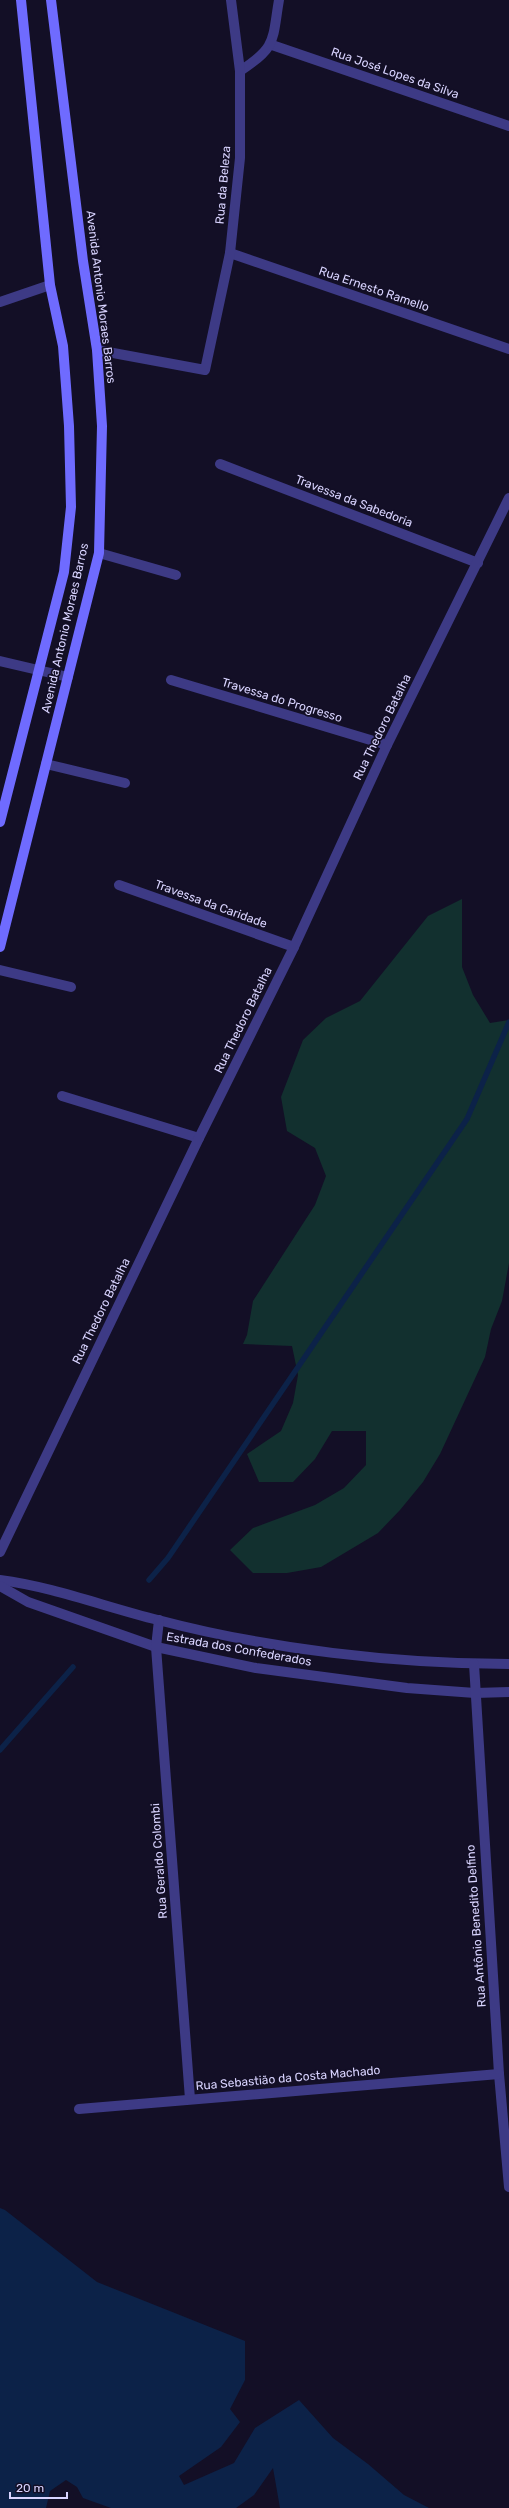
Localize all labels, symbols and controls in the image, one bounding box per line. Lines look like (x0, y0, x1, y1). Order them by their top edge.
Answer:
street label: Rua José Lopes da Silva (329, 45, 461, 101)
street label: Rua da Beleza (213, 145, 233, 225)
street label: Avenida Antonio Moraes Barros (83, 210, 119, 384)
street label: Rua Ernesto Ramello (317, 264, 431, 314)
street label: Travessa da Sabedoria (293, 472, 415, 530)
street label: Avenida Antonio Moraes Barros (39, 542, 91, 714)
street label: Rua Thedoro Batalha (350, 672, 414, 782)
street label: Travessa do Progresso (220, 675, 344, 725)
street label: Travessa da Caridade (153, 877, 269, 931)
street label: Rua Thedoro Batalha (211, 965, 275, 1075)
street label: Rua Thedoro Batalha (69, 1256, 133, 1366)
street label: Estrada dos Confederados (165, 1629, 313, 1669)
street label: Rua Geraldo Colombi (148, 1803, 170, 1919)
street label: Rua Antônio Benedito Delfino (463, 1844, 489, 2008)
street label: Rua Sebastião da Costa Machado (195, 2063, 381, 2093)
scale bar (10, 2474, 67, 2500)
text: 20 m (16, 2481, 44, 2495)

